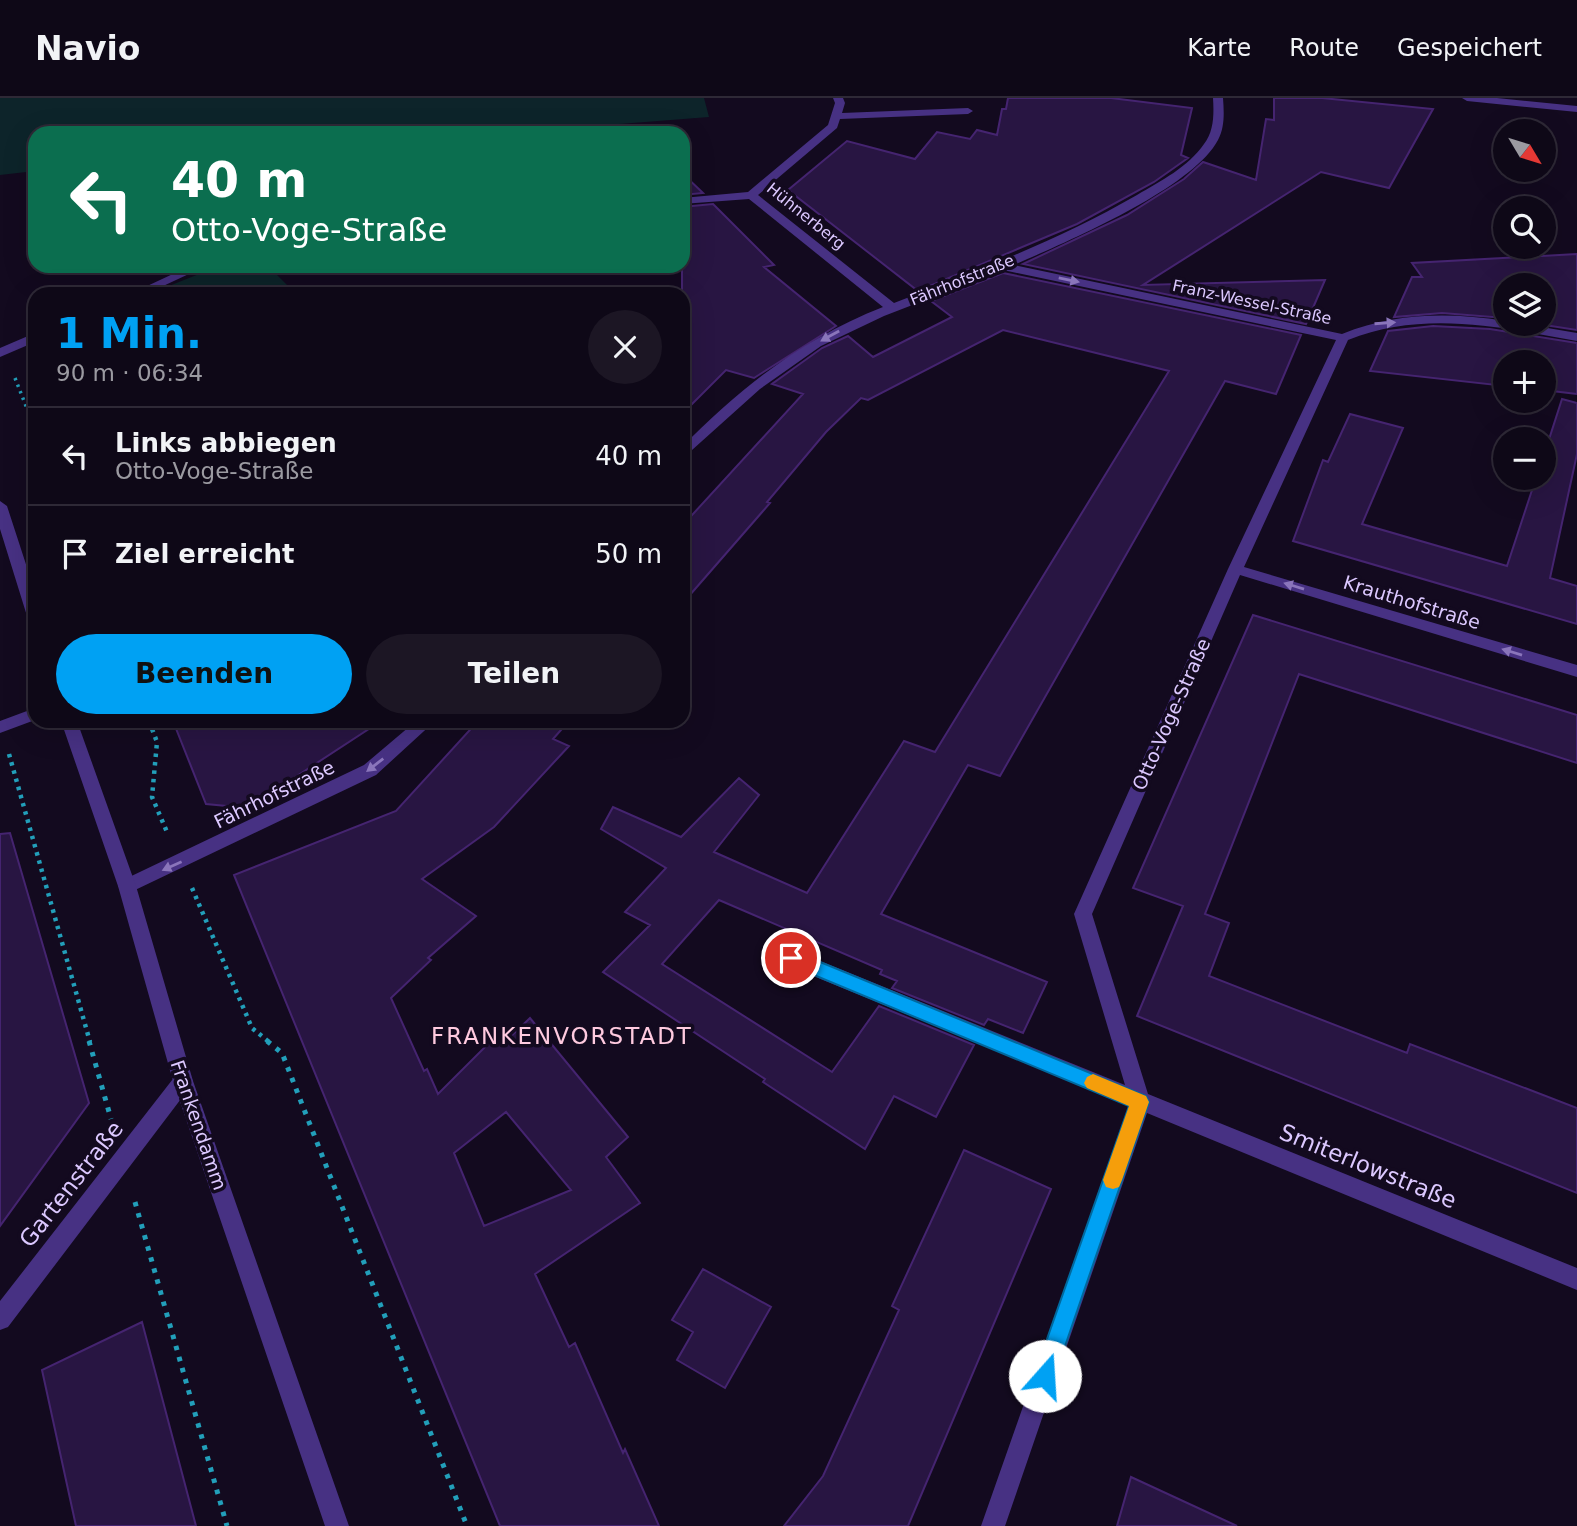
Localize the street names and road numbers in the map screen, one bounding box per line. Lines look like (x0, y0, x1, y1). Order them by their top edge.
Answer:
street label: Hühnerberg (763, 179, 849, 253)
street label: Fährhofstraße (907, 251, 1017, 309)
street label: Franz-Wessel-Straße (1171, 276, 1333, 328)
street label: Krauthofstraße (1341, 571, 1483, 633)
street label: Otto-Voge-Straße (1128, 635, 1214, 793)
street label: Fährhofstraße (210, 755, 338, 833)
street label: Frankendamm (166, 1057, 232, 1193)
street label: Gartenstraße (14, 1116, 128, 1252)
street label: Smiterlowstraße (1276, 1119, 1460, 1213)

